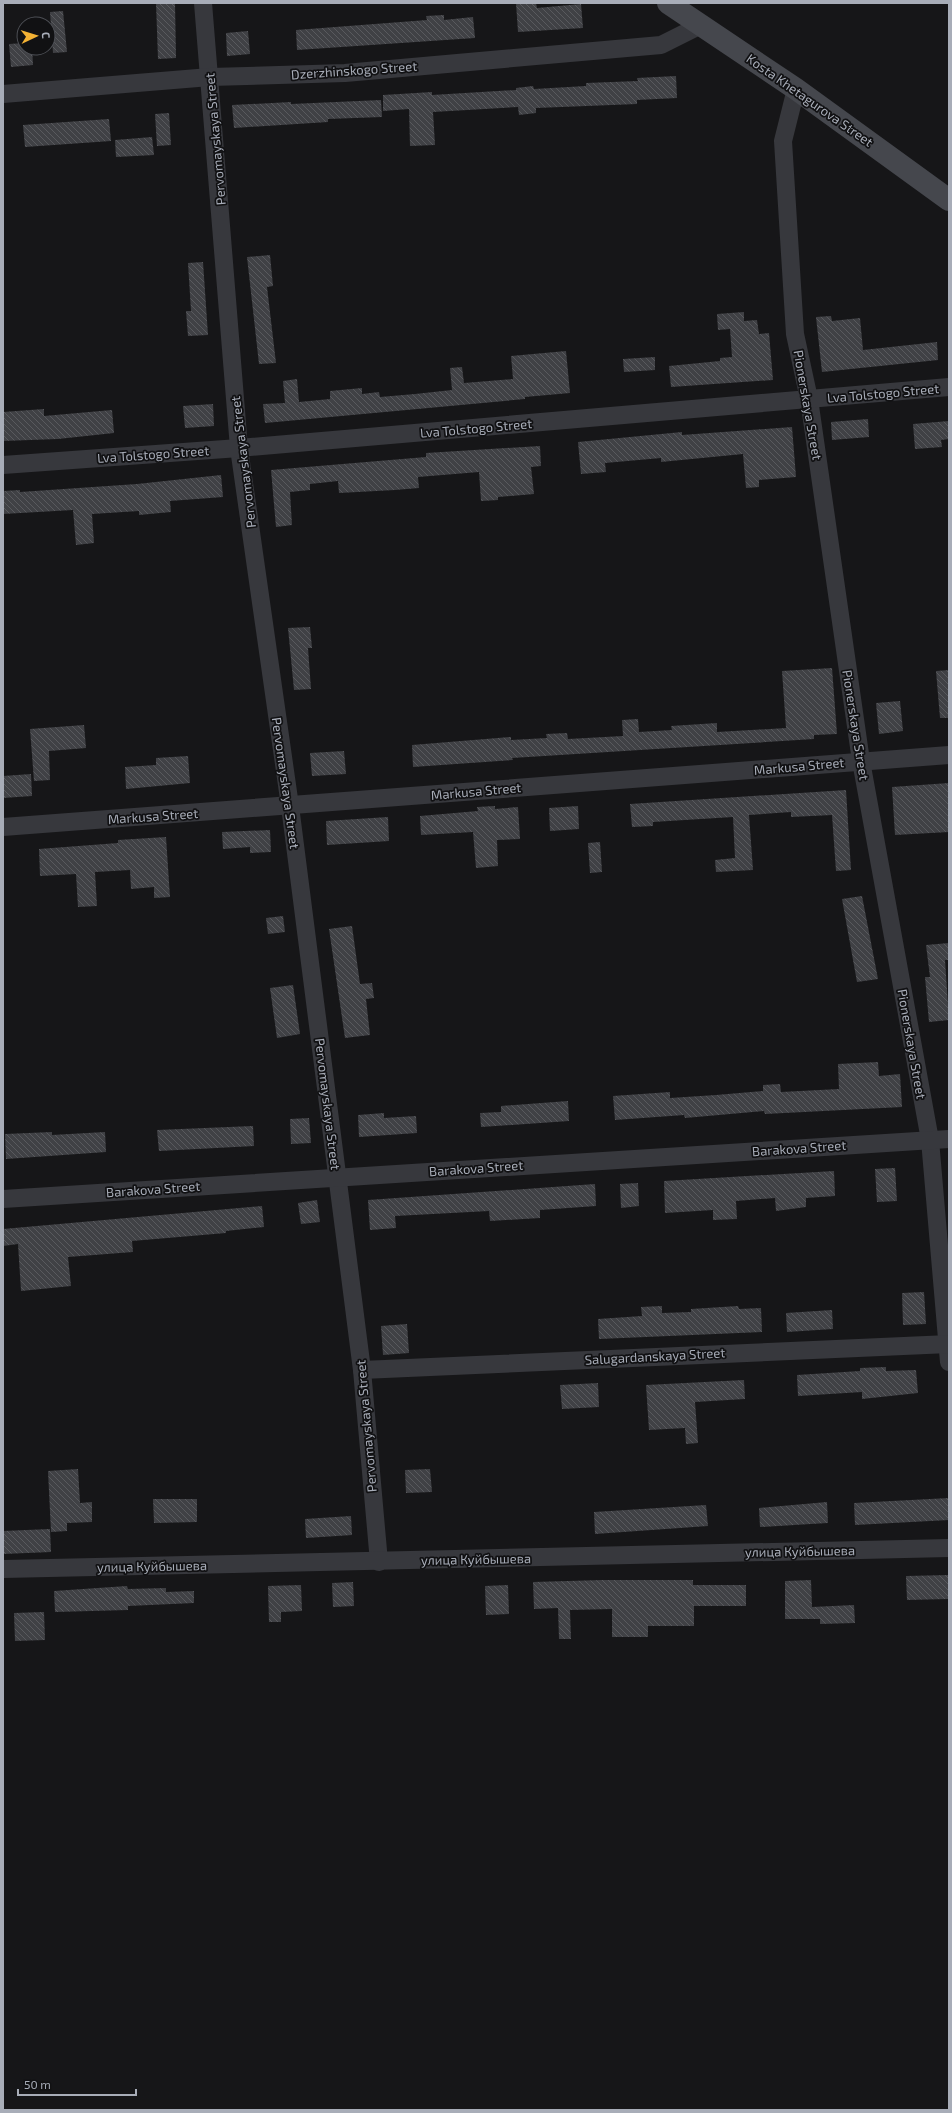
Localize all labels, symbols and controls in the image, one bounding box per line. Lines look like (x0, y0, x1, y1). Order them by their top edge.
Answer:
north arrow (16, 16, 56, 56)
text: С (40, 32, 53, 39)
street label: Kosta Khetagurova Street (744, 50, 876, 150)
street label: Dzerzhinskogo Street (290, 58, 418, 82)
street label: Pervomayskaya Street (201, 72, 229, 206)
street label: Pionerskaya Street (790, 349, 826, 461)
street label: Lva Tolstogo Street (826, 380, 940, 406)
street label: Pervomayskaya Street (227, 395, 259, 529)
street label: Lva Tolstogo Street (419, 415, 533, 441)
street label: Lva Tolstogo Street (96, 442, 210, 466)
street label: Pionerskaya Street (839, 669, 873, 781)
street label: Pervomayskaya Street (269, 716, 303, 850)
street label: Markusa Street (753, 754, 845, 778)
street label: Markusa Street (430, 779, 522, 803)
street label: Markusa Street (107, 805, 199, 827)
street label: Pionerskaya Street (894, 988, 930, 1100)
street label: Pervomayskaya Street (312, 1037, 344, 1171)
street label: Barakova Street (751, 1137, 847, 1159)
street label: Barakova Street (428, 1157, 524, 1179)
street label: Barakova Street (105, 1178, 201, 1200)
street label: Salugardanskaya Street (584, 1344, 726, 1368)
street label: Pervomayskaya Street (352, 1359, 380, 1493)
street label: улица Куйбышева (745, 1542, 855, 1560)
street label: улица Куйбышева (421, 1550, 531, 1568)
street label: улица Куйбышева (97, 1557, 207, 1575)
scale bar (18, 2071, 136, 2097)
text: 50 m (24, 2077, 51, 2091)

